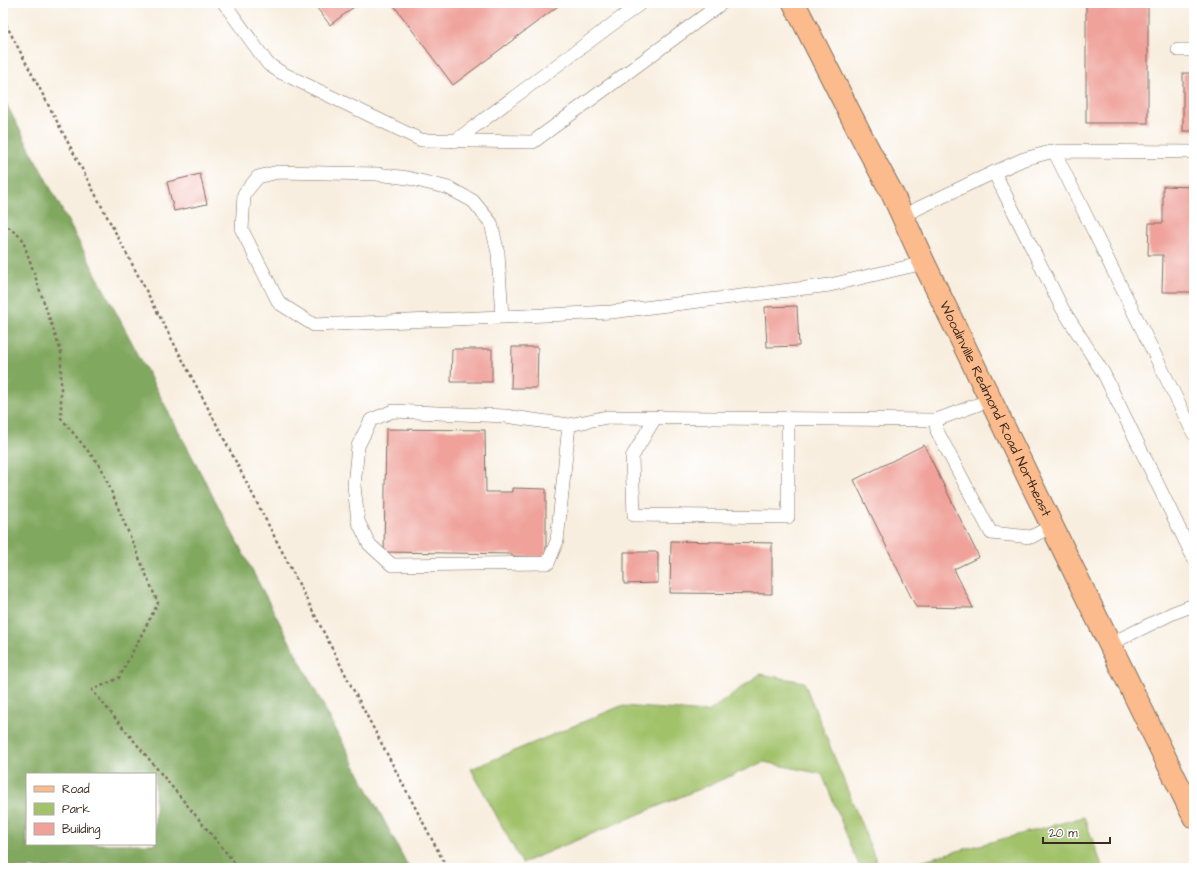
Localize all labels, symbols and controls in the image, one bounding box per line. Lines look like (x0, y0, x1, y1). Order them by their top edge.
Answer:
street label: Woodinville Redmond Road Northeast (934, 298, 1056, 520)
legend (26, 773, 156, 845)
text: Road (62, 781, 90, 798)
text: Park (62, 801, 90, 818)
scale bar (1043, 819, 1110, 845)
text: Building (62, 821, 100, 839)
text: 20 m (1049, 825, 1078, 842)

